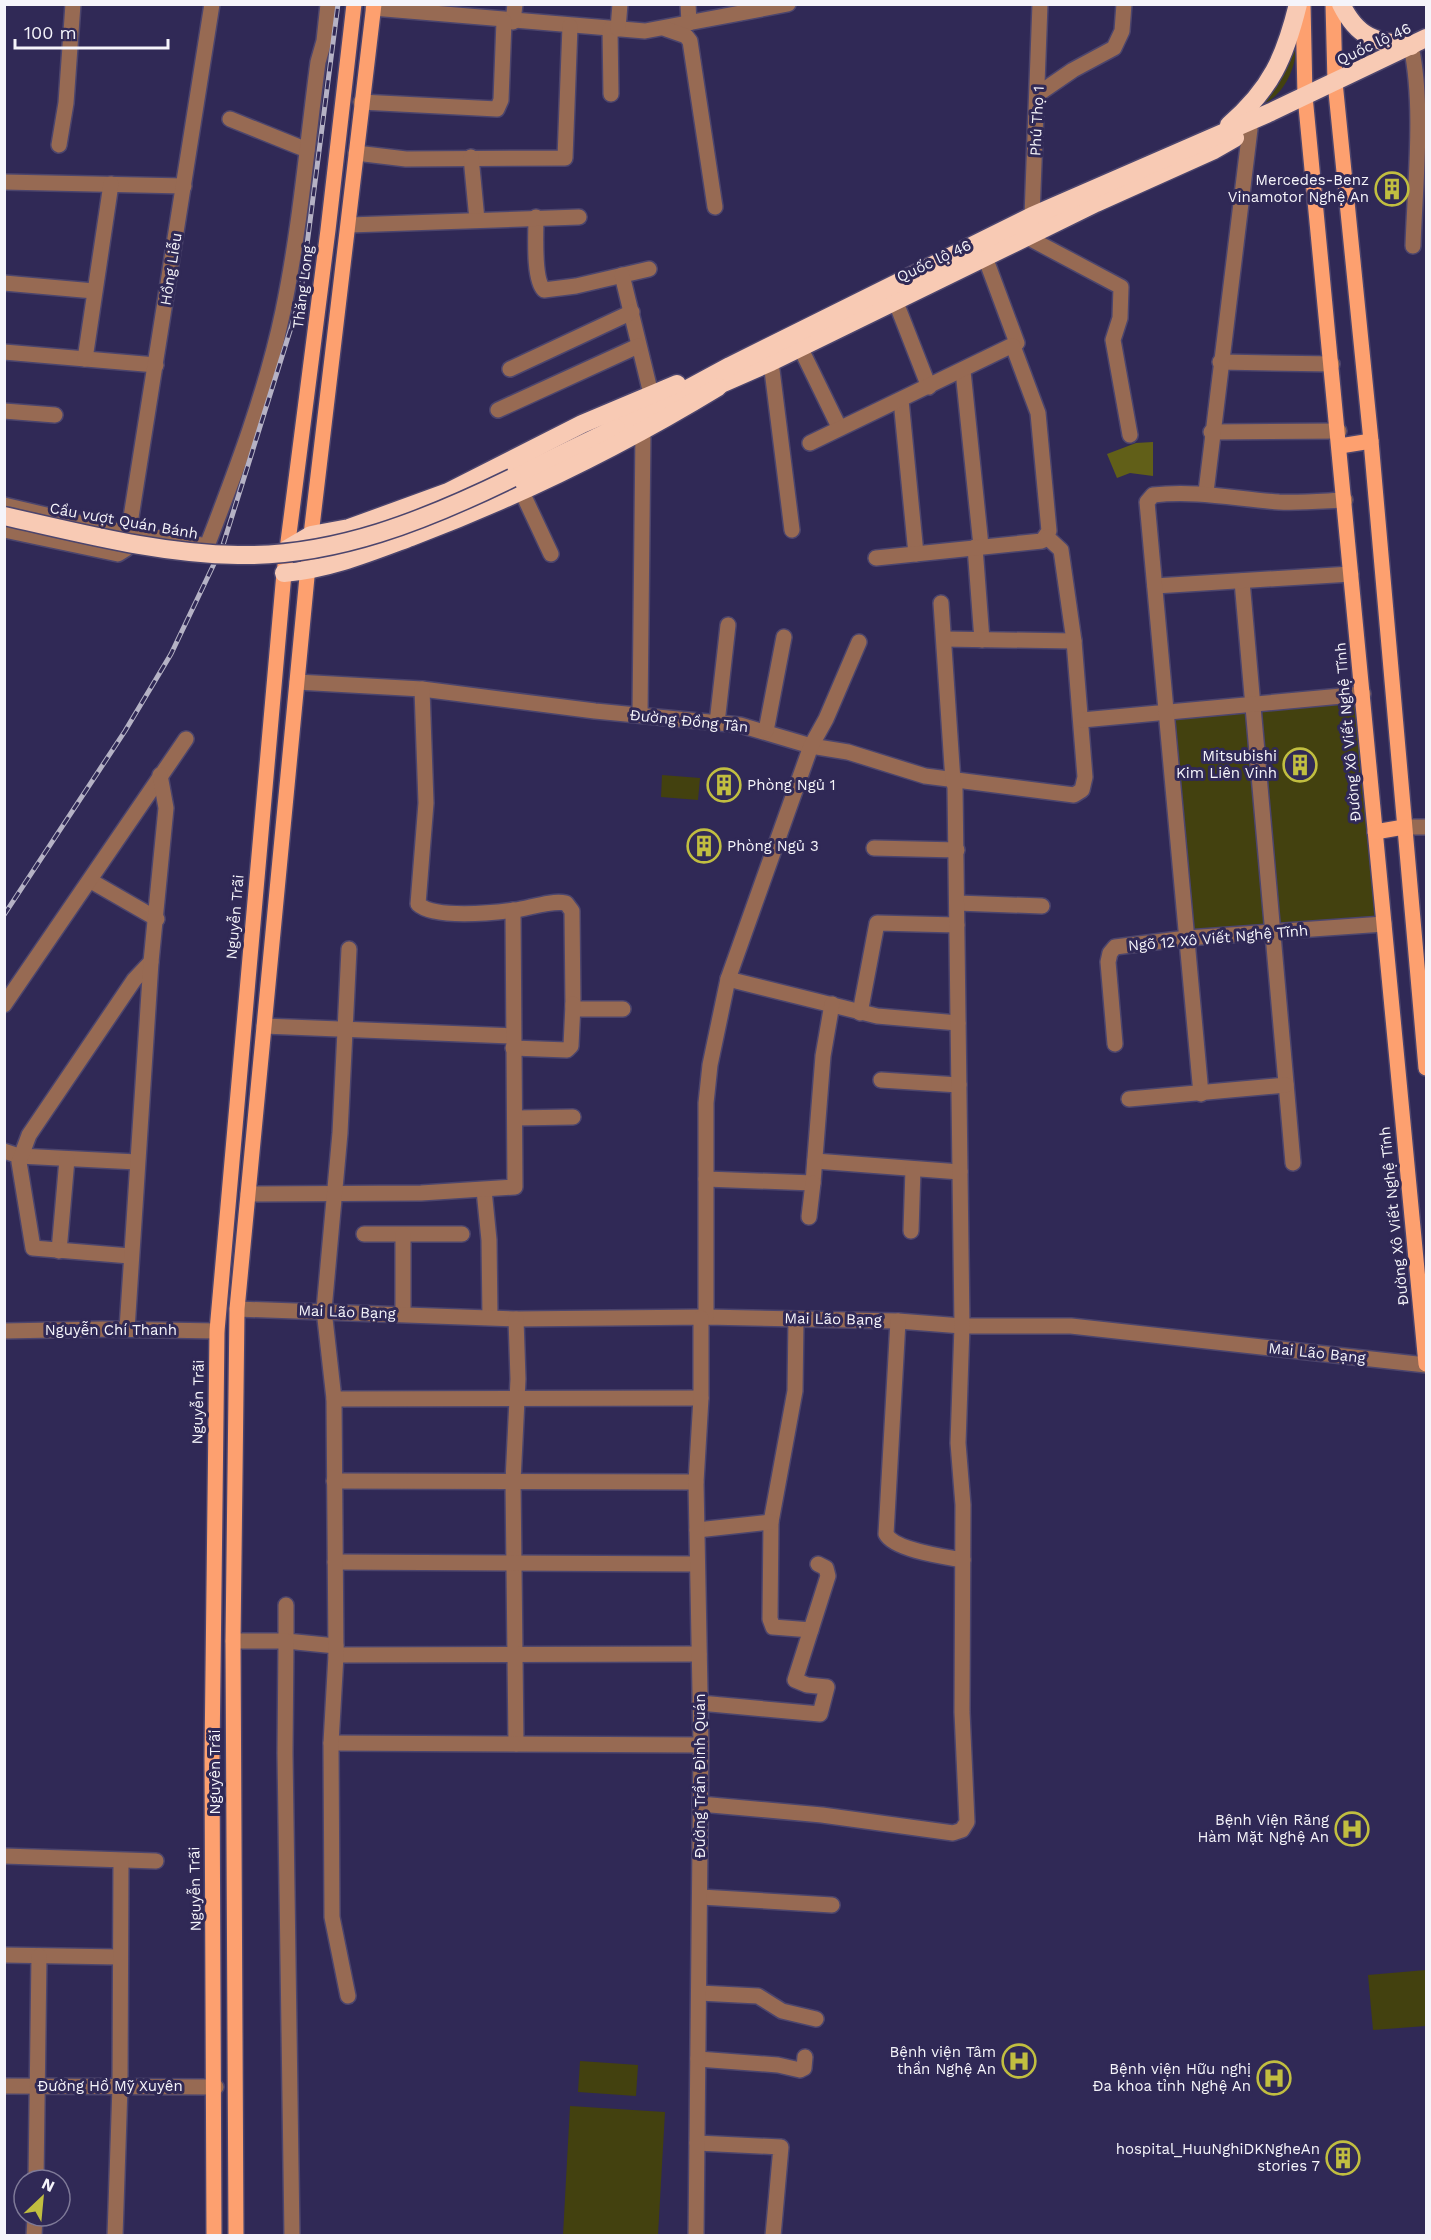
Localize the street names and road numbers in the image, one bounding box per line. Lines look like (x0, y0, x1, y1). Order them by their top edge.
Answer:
street label: Quốc lộ 46 (1334, 19, 1414, 69)
street label: Phú Thọ 1 (1026, 86, 1048, 156)
street label: Hồng Liễu (155, 231, 186, 307)
street label: Quốc lộ 46 (894, 236, 974, 286)
street label: Thăng Long (289, 244, 317, 330)
street label: Cầu vượt Quán Bánh (48, 499, 200, 543)
street label: Đường Xô Viết Nghệ Tĩnh (1331, 642, 1365, 822)
street label: Đường Đồng Tân (629, 706, 749, 736)
street label: Nguyễn Trãi (221, 874, 248, 960)
street label: Ngõ 12 Xô Viết Nghệ Tĩnh (1127, 921, 1309, 955)
street label: Đường Xô Viết Nghệ Tĩnh (1376, 1126, 1412, 1306)
street label: Mai Lão Bạng (298, 1301, 396, 1323)
street label: Mai Lão Bạng (784, 1309, 882, 1329)
street label: Nguyễn Chí Thanh (45, 1320, 177, 1339)
street label: Mai Lão Bạng (1268, 1339, 1366, 1367)
street label: Nguyễn Trãi (187, 1359, 208, 1445)
street label: Đường Trần Đình Quán (691, 1693, 709, 1859)
street label: Nguyên Trãi (206, 1730, 224, 1814)
street label: Nguyễn Trãi (184, 1846, 205, 1932)
street label: Đường Hồ Mỹ Xuyên (37, 2077, 183, 2095)

